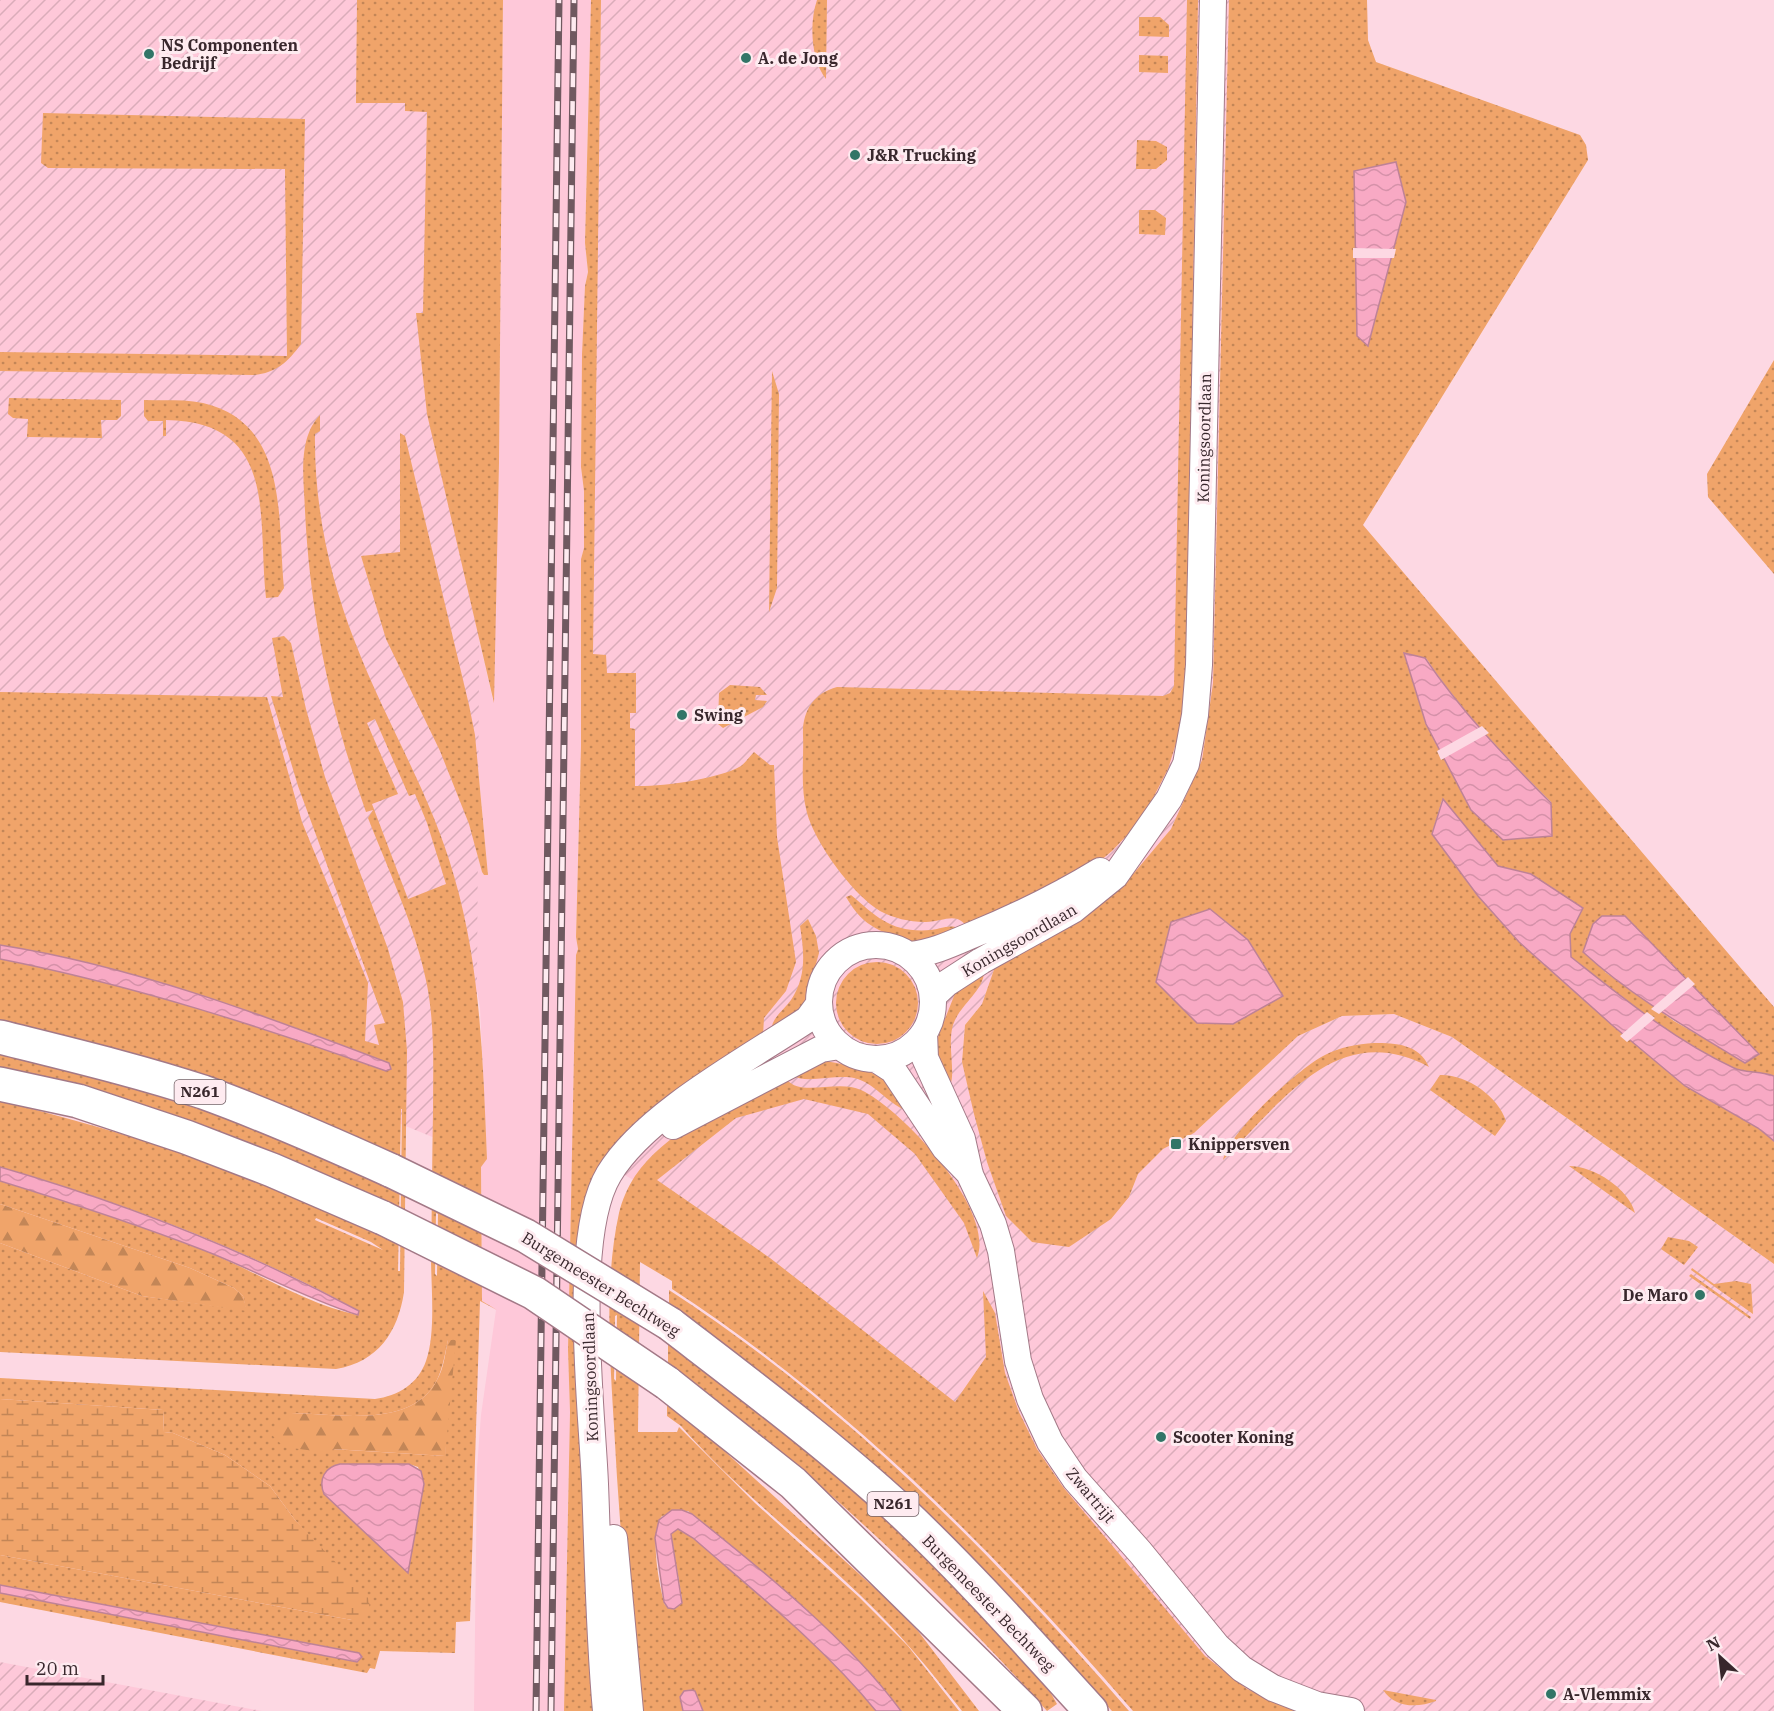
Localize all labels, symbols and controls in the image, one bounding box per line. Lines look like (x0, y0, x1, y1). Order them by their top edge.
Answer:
place label: NS Componenten Bedrijf (161, 35, 299, 73)
marker: NS Componenten Bedrijf (142, 47, 156, 61)
place label: A. de Jong (758, 48, 839, 68)
marker: A. de Jong (739, 51, 753, 65)
place label: J&R Trucking (867, 145, 977, 165)
marker: J&R Trucking (848, 148, 862, 162)
street label: Koningsoordlaan (1193, 373, 1215, 503)
place label: Swing (694, 705, 744, 725)
marker: Swing (675, 708, 689, 722)
street label: Koningsoordlaan (958, 899, 1080, 981)
road number: N261 (174, 1080, 226, 1104)
place label: Knippersven (1188, 1134, 1290, 1154)
marker: Knippersven (1169, 1137, 1183, 1151)
street label: Burgemeester Bechtweg (518, 1227, 684, 1341)
place label: De Maro (1622, 1285, 1688, 1305)
marker: De Maro (1693, 1288, 1707, 1302)
street label: Koningsoordlaan (578, 1312, 602, 1442)
place label: Scooter Koning (1173, 1427, 1295, 1447)
marker: Scooter Koning (1154, 1430, 1168, 1444)
street label: Zwartrijt (1062, 1463, 1120, 1527)
road number: N261 (868, 1492, 918, 1516)
street label: Burgemeester Bechtweg (918, 1530, 1060, 1676)
north arrow (1690, 1627, 1750, 1687)
text: N (1703, 1632, 1723, 1655)
scale bar (27, 1648, 104, 1686)
text: 20 m (36, 1657, 79, 1680)
place label: A-Vlemmix (1563, 1684, 1652, 1704)
marker: A-Vlemmix (1544, 1687, 1558, 1701)

